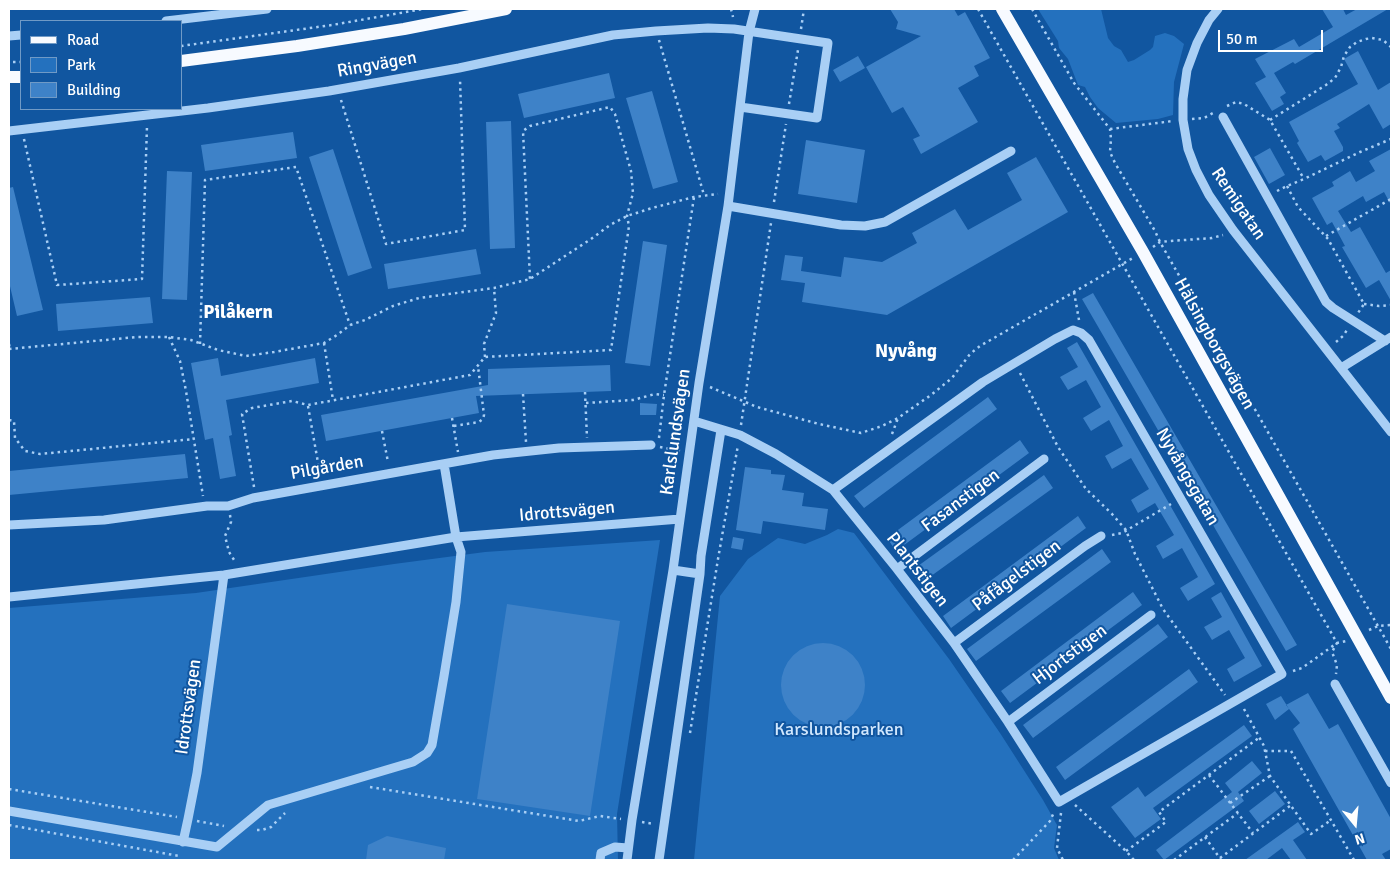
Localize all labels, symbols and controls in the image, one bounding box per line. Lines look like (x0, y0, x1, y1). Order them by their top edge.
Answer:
legend (20, 20, 182, 110)
scale bar (1220, 20, 1325, 52)
text: 50 m (1226, 30, 1257, 48)
text: Road (67, 31, 99, 49)
street label: Ringvägen (335, 47, 419, 83)
text: Park (67, 56, 96, 74)
text: Building (67, 81, 121, 99)
street label: Remigatan (1206, 164, 1270, 244)
street label: Hälsingborgsvägen (1169, 275, 1259, 413)
district label: Pilåkern (203, 302, 273, 324)
district label: Nyvång (875, 341, 937, 363)
street label: Karlslundsvägen (656, 367, 696, 497)
street label: Nyvångsgatan (1150, 424, 1224, 530)
street label: Pilgården (289, 451, 365, 485)
street label: Fasanstigen (918, 465, 1004, 537)
street label: Idrottsvägen (518, 497, 616, 527)
street label: Plantstigen (881, 529, 953, 611)
street label: Påfågelstigen (968, 536, 1066, 616)
street label: Hjortstigen (1029, 620, 1111, 690)
street label: Idrottsvägen (172, 658, 206, 756)
park label: Karslundsparken (774, 719, 904, 741)
north arrow (1330, 799, 1380, 849)
text: N (1352, 829, 1367, 848)

